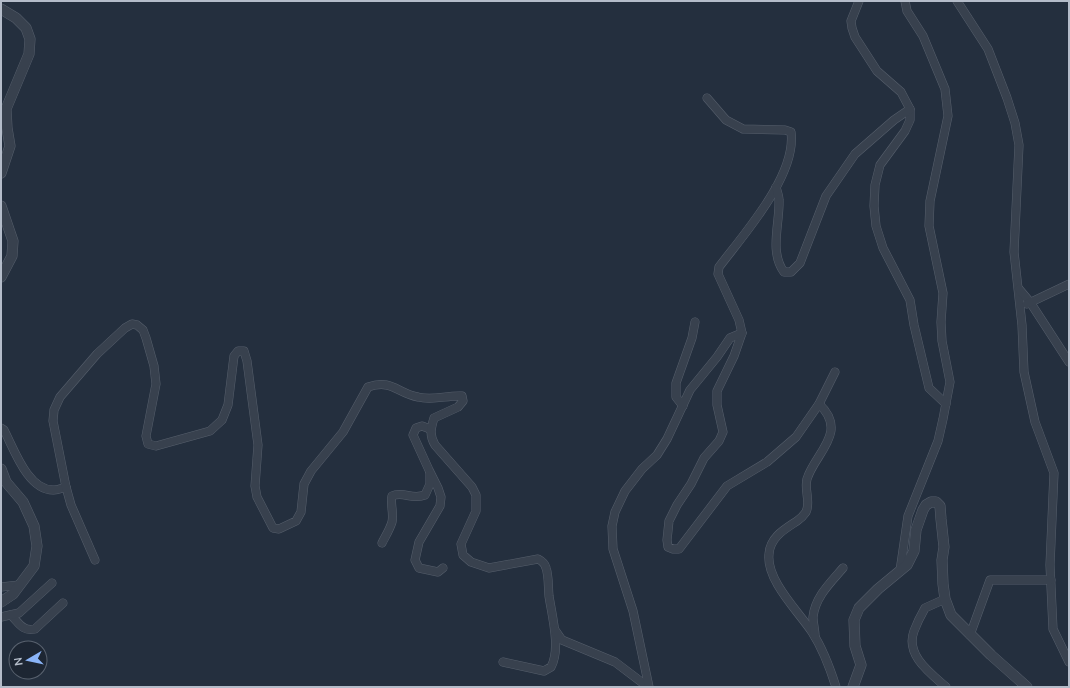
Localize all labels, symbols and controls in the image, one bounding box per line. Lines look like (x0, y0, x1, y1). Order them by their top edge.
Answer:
north arrow (8, 640, 48, 680)
text: N (11, 656, 27, 667)

